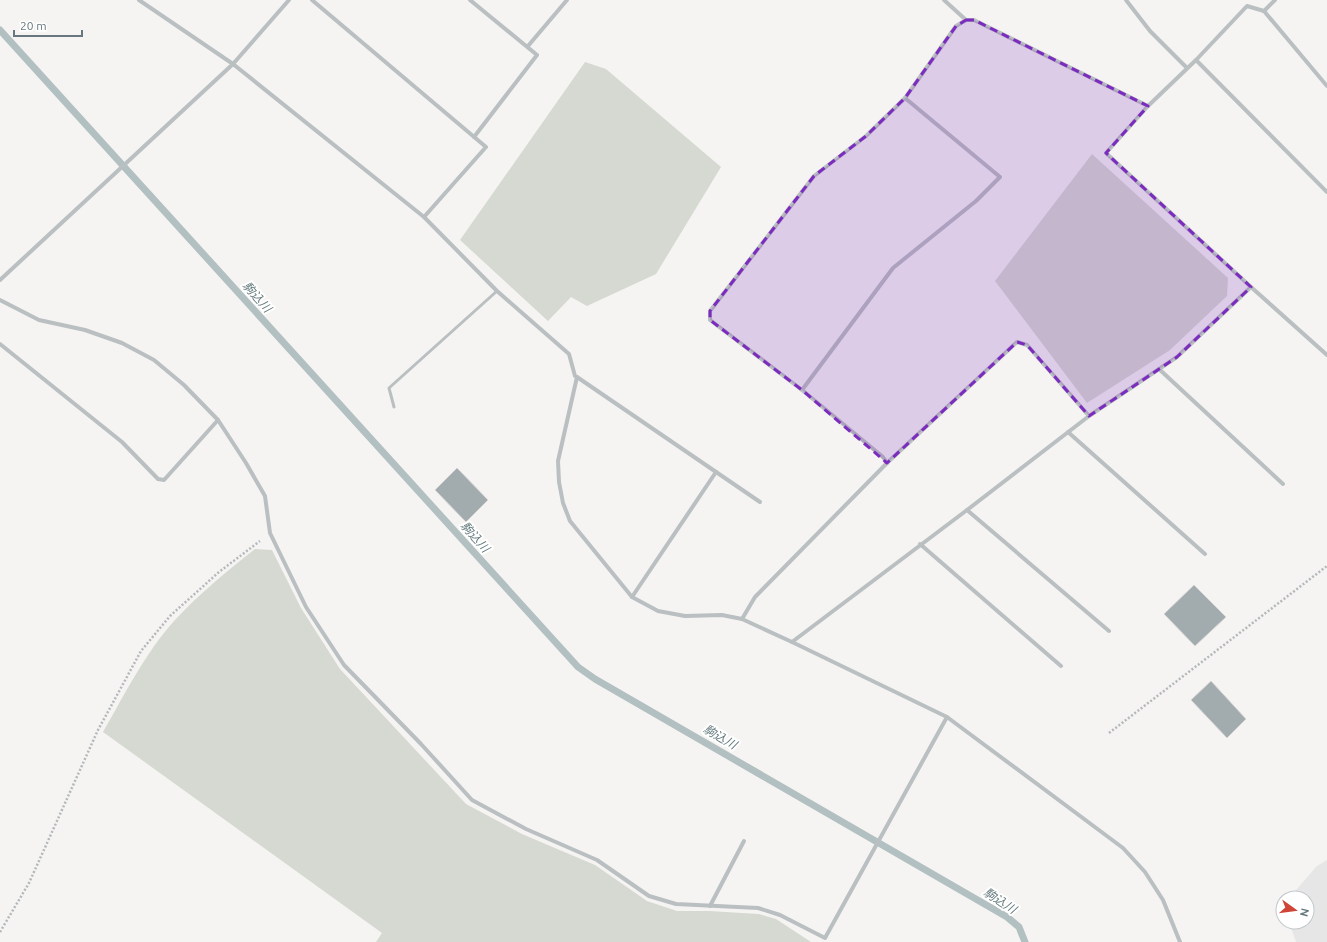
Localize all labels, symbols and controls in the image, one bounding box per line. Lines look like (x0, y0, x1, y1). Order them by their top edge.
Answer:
scale bar (14, 12, 82, 38)
text: 20 m (20, 19, 47, 32)
water label: 駒込川 (240, 279, 276, 316)
water label: 駒込川 (458, 519, 494, 556)
water label: 駒込川 (701, 722, 741, 752)
water label: 駒込川 (982, 885, 1021, 917)
north arrow (1275, 890, 1315, 930)
text: N (1298, 907, 1312, 918)

